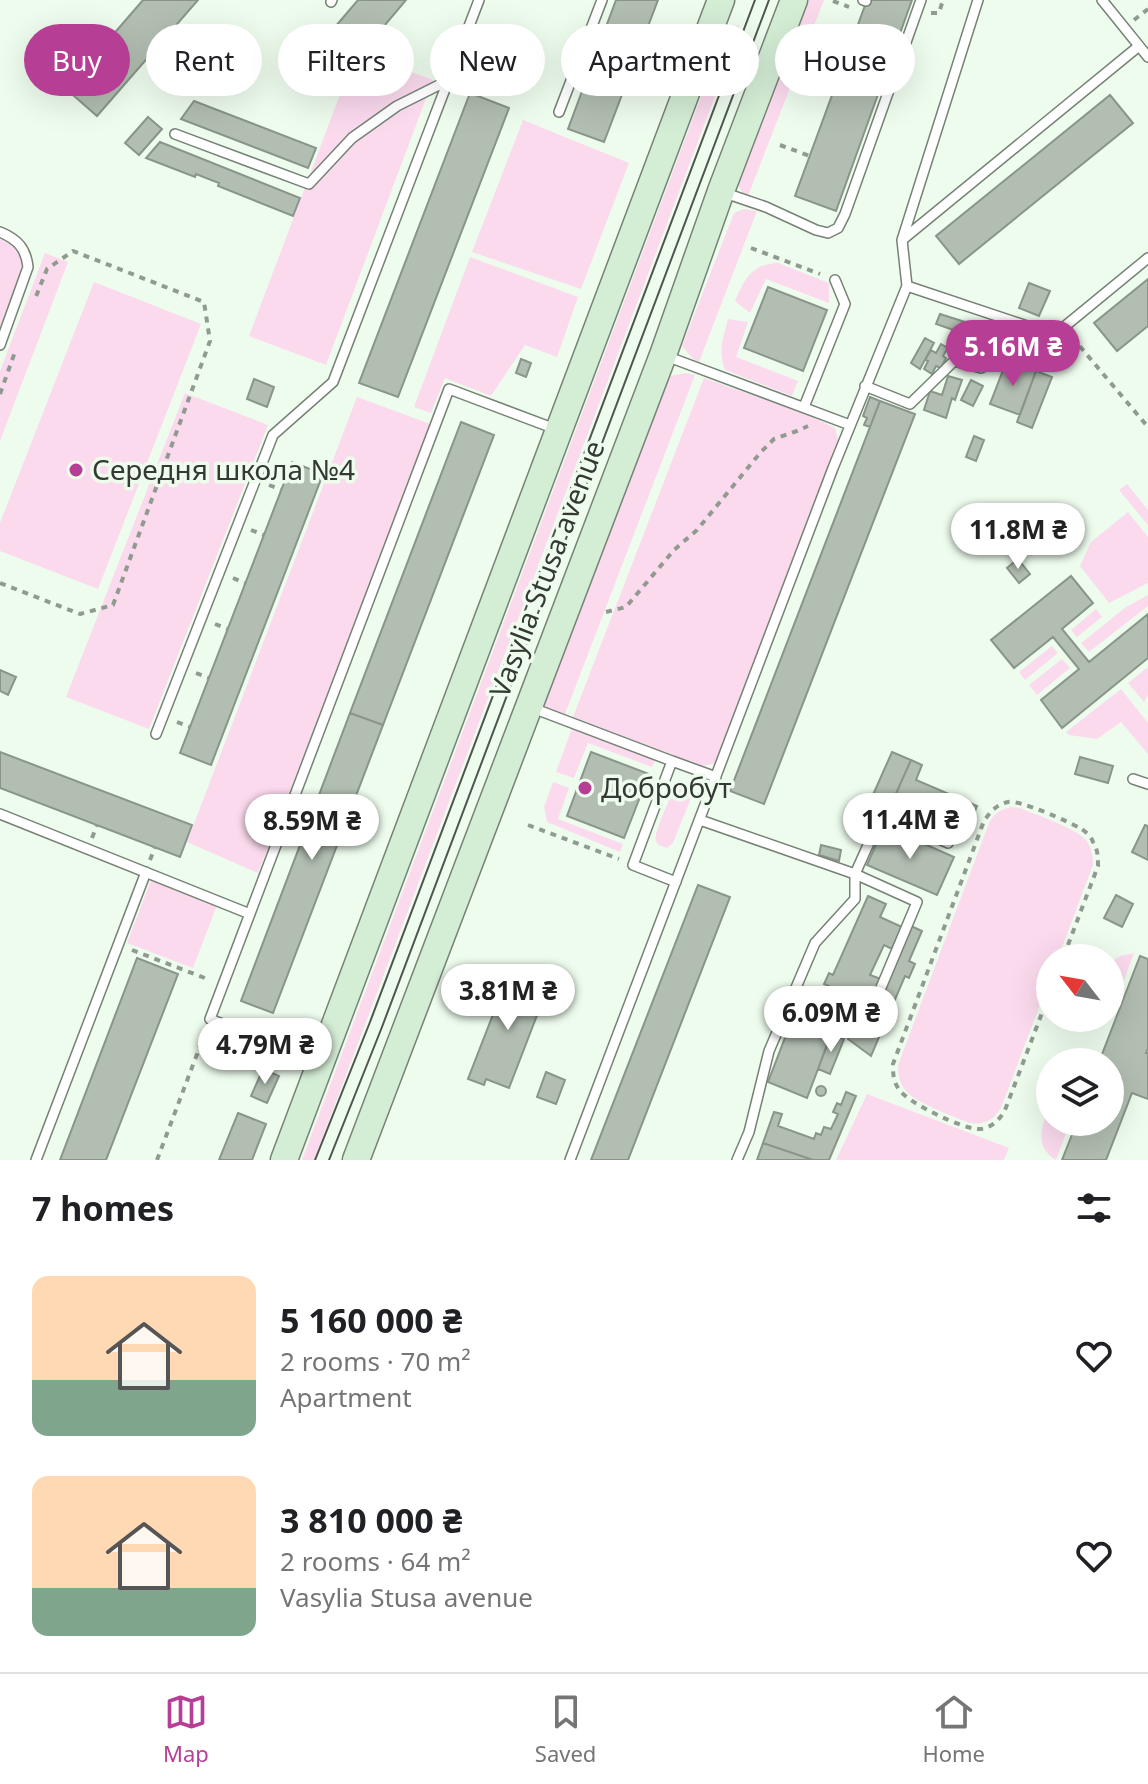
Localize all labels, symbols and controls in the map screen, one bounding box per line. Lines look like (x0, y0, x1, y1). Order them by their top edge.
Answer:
chip: Buy (24, 24, 130, 96)
chip: Rent (146, 24, 262, 96)
chip: Filters (278, 24, 414, 96)
chip: New (430, 24, 545, 96)
chip: Apartment (561, 24, 759, 96)
chip: House (775, 24, 915, 96)
pin: 5.16M ₴ (939, 320, 1087, 388)
text: 5.16M ₴ (964, 328, 1062, 364)
street label: Vasylia Stusa avenue (480, 435, 613, 703)
place label: Середня школа №4 (92, 450, 355, 488)
marker: Середня школа №4 (67, 461, 85, 479)
pin: 11.8M ₴ (944, 503, 1092, 571)
text: 11.8M ₴ (969, 511, 1067, 547)
place label: Добробут (601, 768, 732, 806)
marker: Добробут (576, 779, 594, 797)
pin: 11.4M ₴ (836, 793, 984, 861)
pin: 8.59M ₴ (238, 794, 386, 862)
text: 11.4M ₴ (861, 801, 959, 837)
text: 8.59M ₴ (263, 802, 361, 838)
north arrow (1036, 944, 1124, 1032)
map controls (1036, 944, 1124, 1136)
pin: 3.81M ₴ (434, 964, 582, 1032)
text: 3.81M ₴ (459, 972, 557, 1008)
pin: 6.09M ₴ (757, 986, 905, 1054)
text: 6.09M ₴ (782, 994, 880, 1030)
pin: 4.79M ₴ (191, 1018, 339, 1086)
text: 4.79M ₴ (216, 1026, 314, 1062)
button: layers (1036, 1048, 1124, 1136)
text: 7 homes (32, 1185, 174, 1231)
icon: filters (1072, 1186, 1116, 1230)
text: 5 160 000 ₴ (280, 1297, 462, 1343)
icon: home (96, 1308, 192, 1404)
icon: heart (1072, 1334, 1116, 1378)
text: 2 rooms · 70 m² (280, 1343, 470, 1379)
text: Apartment (280, 1379, 412, 1415)
text: 3 810 000 ₴ (280, 1497, 462, 1543)
icon: home (96, 1508, 192, 1604)
icon: heart (1072, 1534, 1116, 1578)
text: 2 rooms · 64 m² (280, 1543, 470, 1579)
text: Vasylia Stusa avenue (280, 1579, 533, 1615)
tab: Map (163, 1690, 209, 1768)
tab: Saved (535, 1690, 596, 1768)
tab: Home (922, 1690, 985, 1768)

